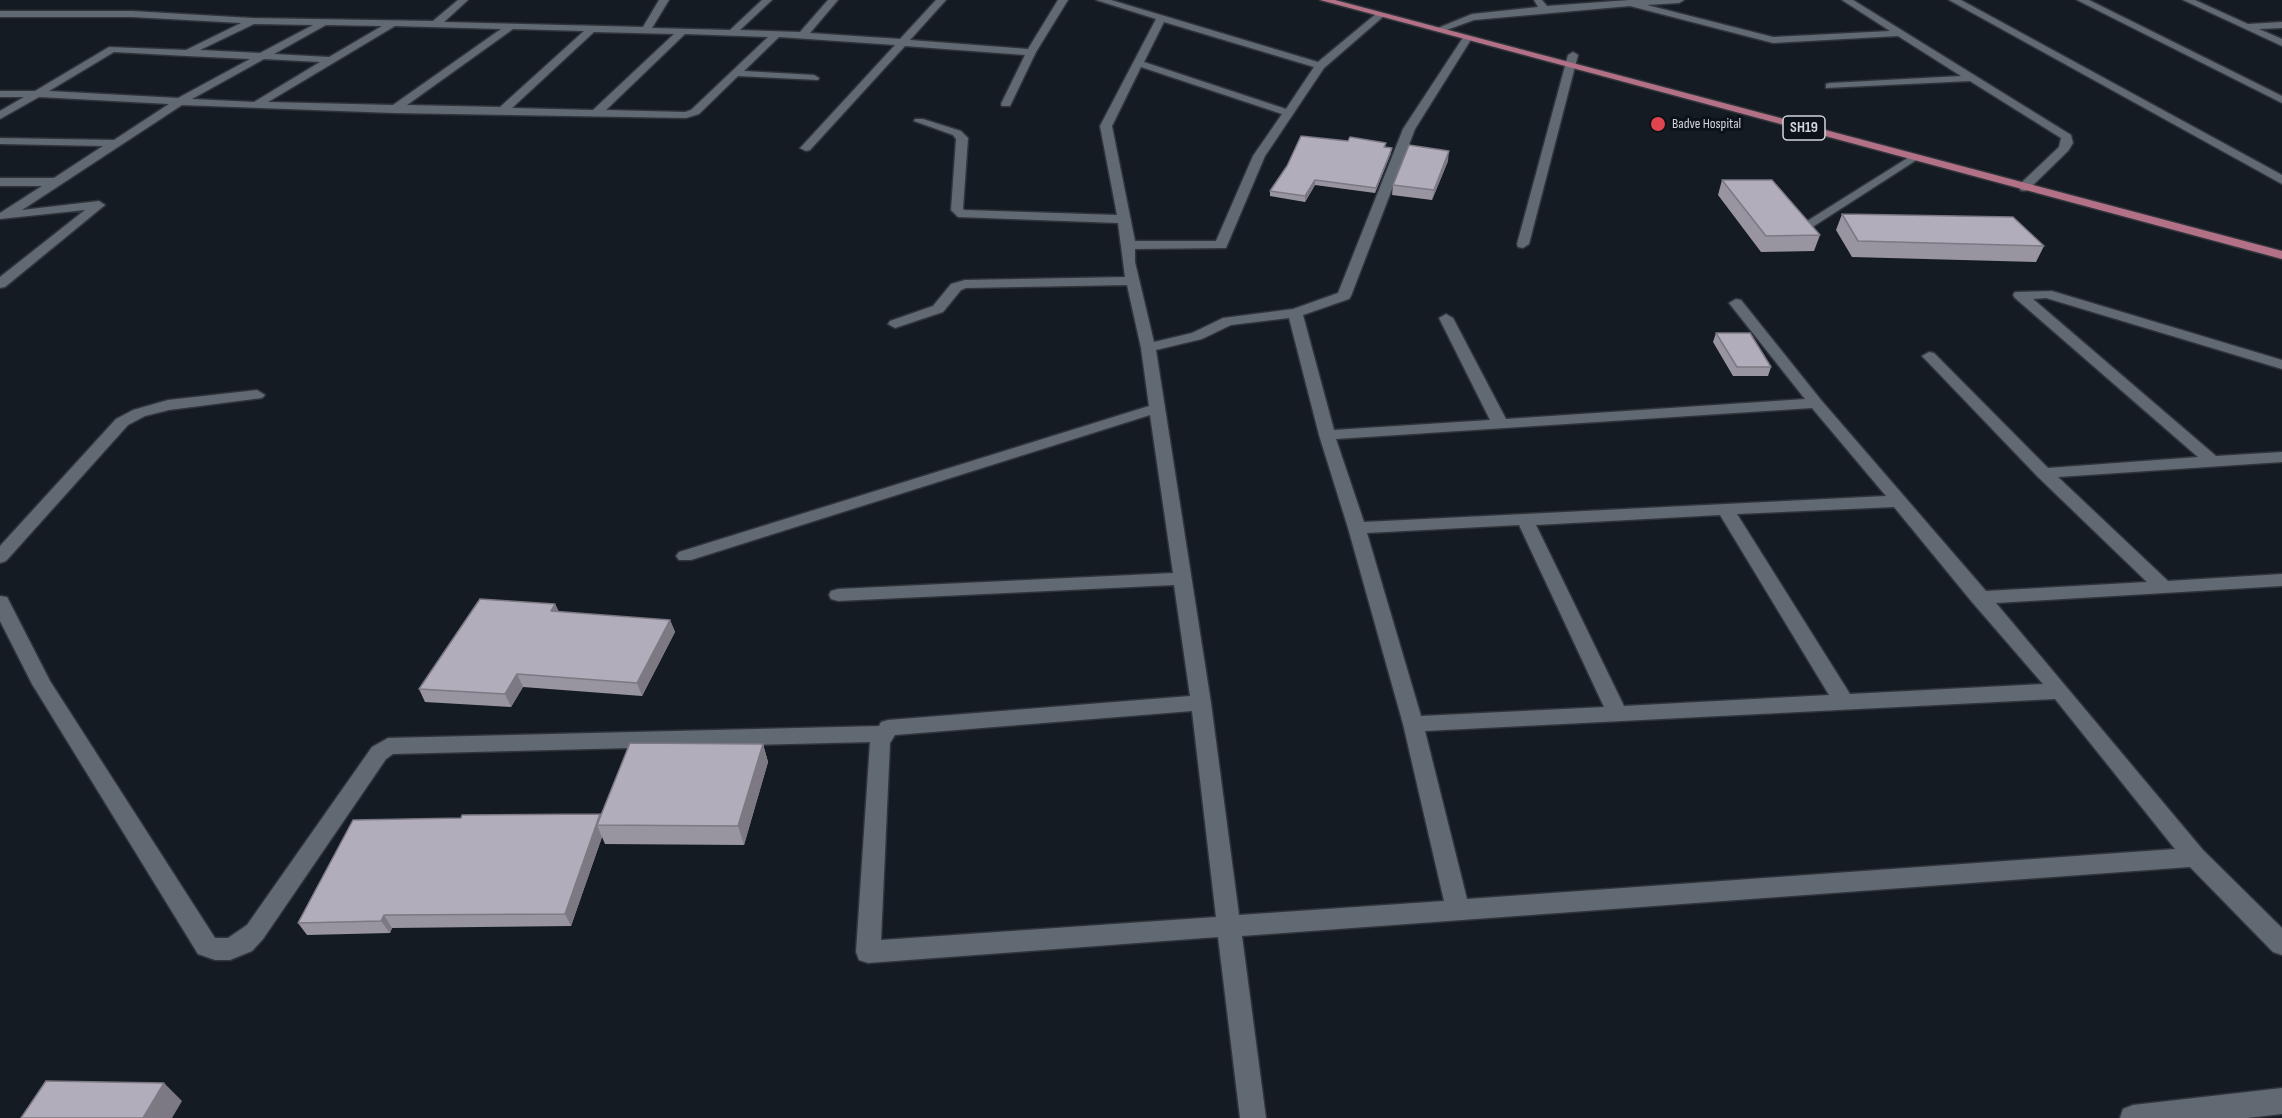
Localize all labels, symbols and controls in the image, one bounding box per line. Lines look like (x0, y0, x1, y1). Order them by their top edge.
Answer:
marker: Badve Hospital (1649, 115, 1667, 133)
place label: Badve Hospital (1672, 116, 1741, 132)
road number: SH19 (1783, 116, 1825, 140)

